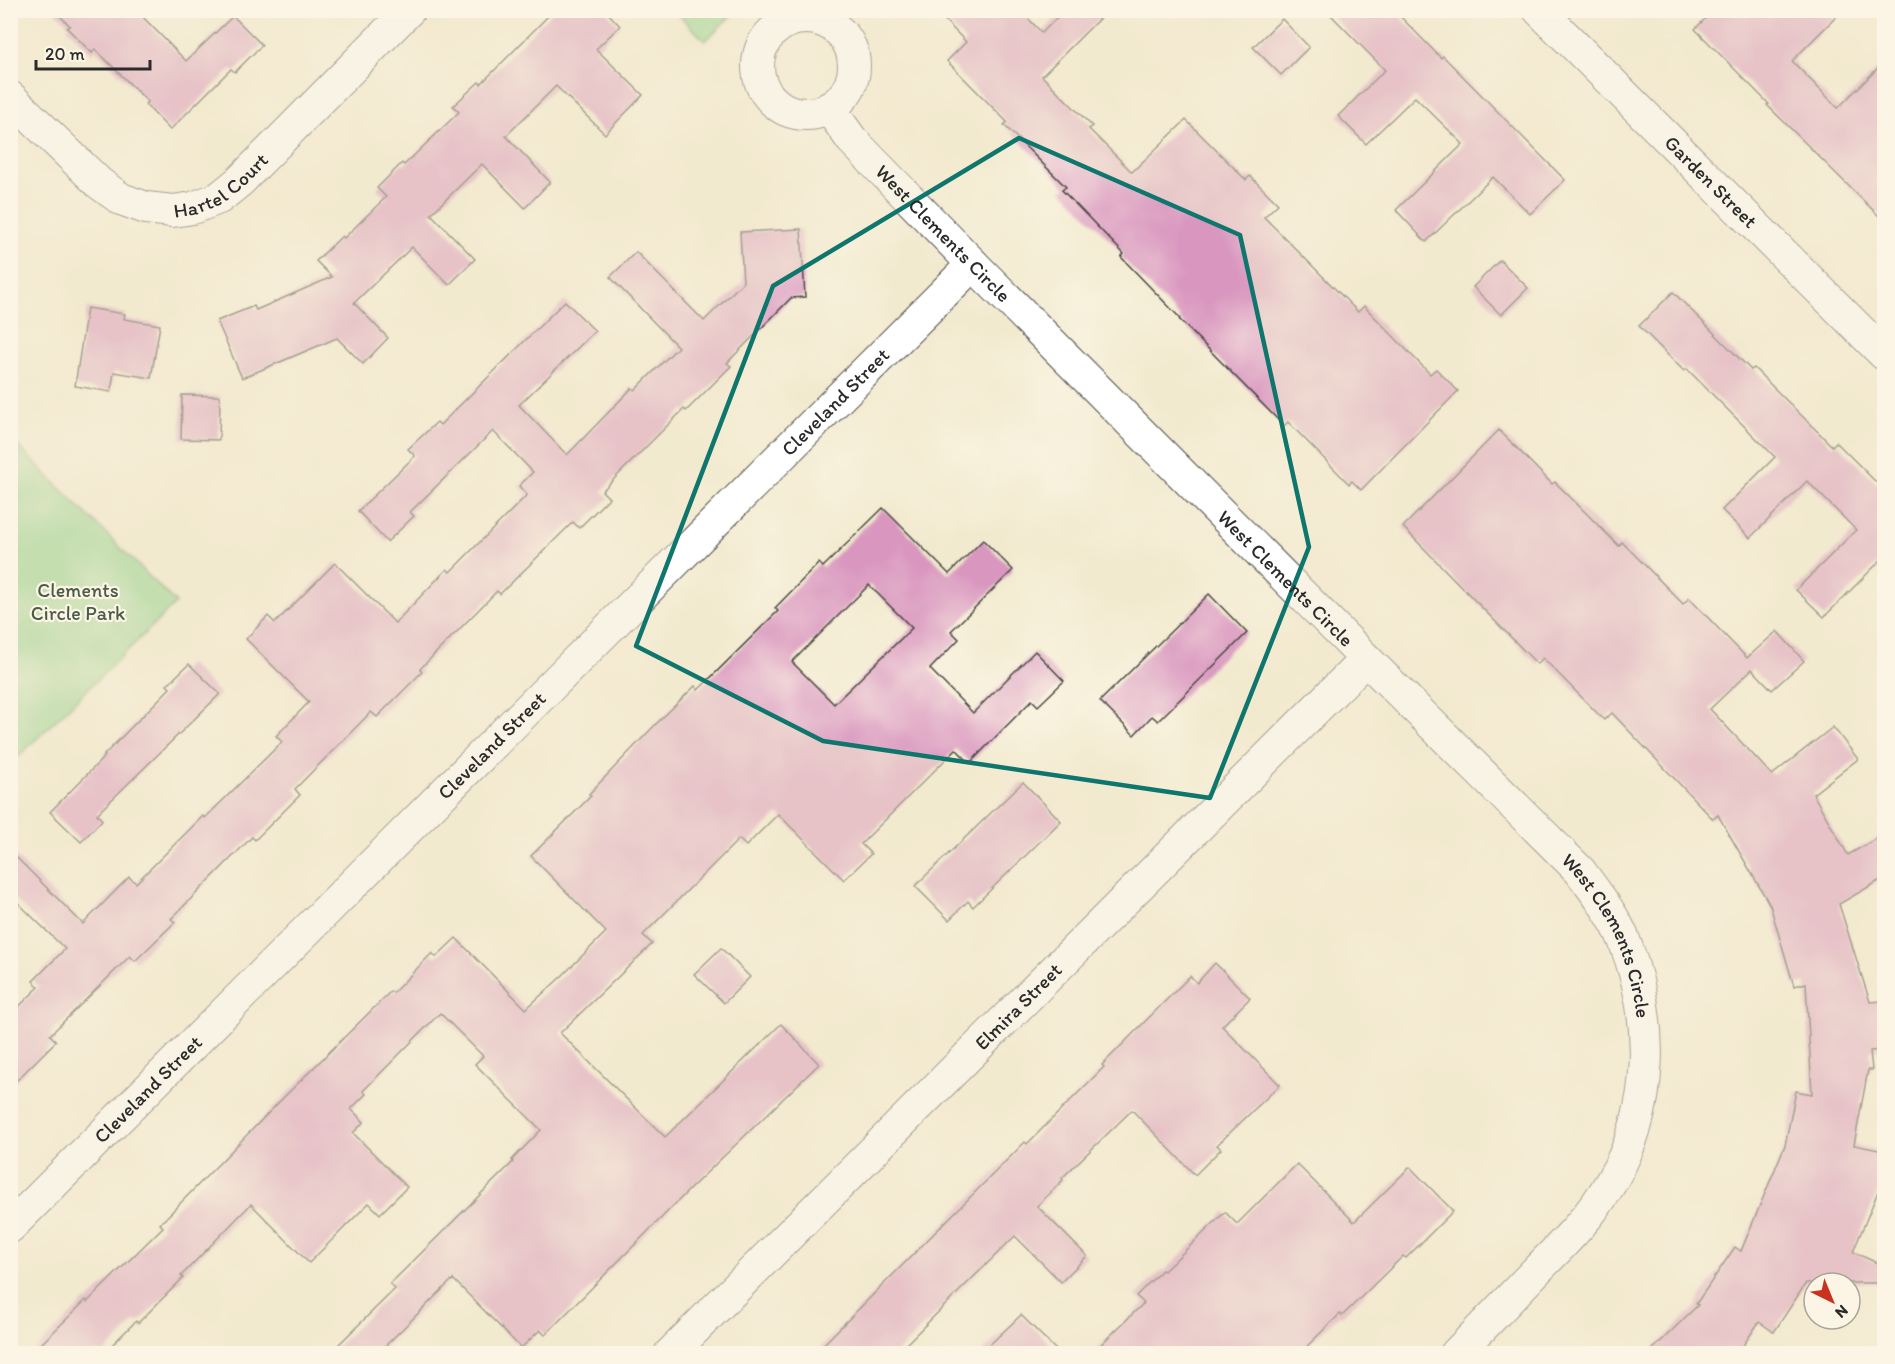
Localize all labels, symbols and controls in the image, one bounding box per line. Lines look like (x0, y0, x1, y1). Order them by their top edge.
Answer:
scale bar (36, 33, 150, 71)
text: 20 m (45, 43, 85, 65)
street label: Garden Street (1660, 130, 1762, 233)
street label: Hartel Court (172, 148, 273, 223)
street label: West Clements Circle (871, 160, 1016, 307)
street label: Cleveland Street (776, 343, 894, 461)
street label: West Clements Circle (1213, 505, 1359, 652)
park label: Clements Circle Park (31, 578, 125, 625)
street label: Cleveland Street (433, 686, 551, 804)
street label: West Clements Circle (1557, 848, 1656, 1019)
street label: Elmira Street (970, 958, 1067, 1055)
street label: Cleveland Street (89, 1030, 207, 1148)
north arrow (1802, 1271, 1862, 1331)
text: N (1831, 1301, 1852, 1322)

